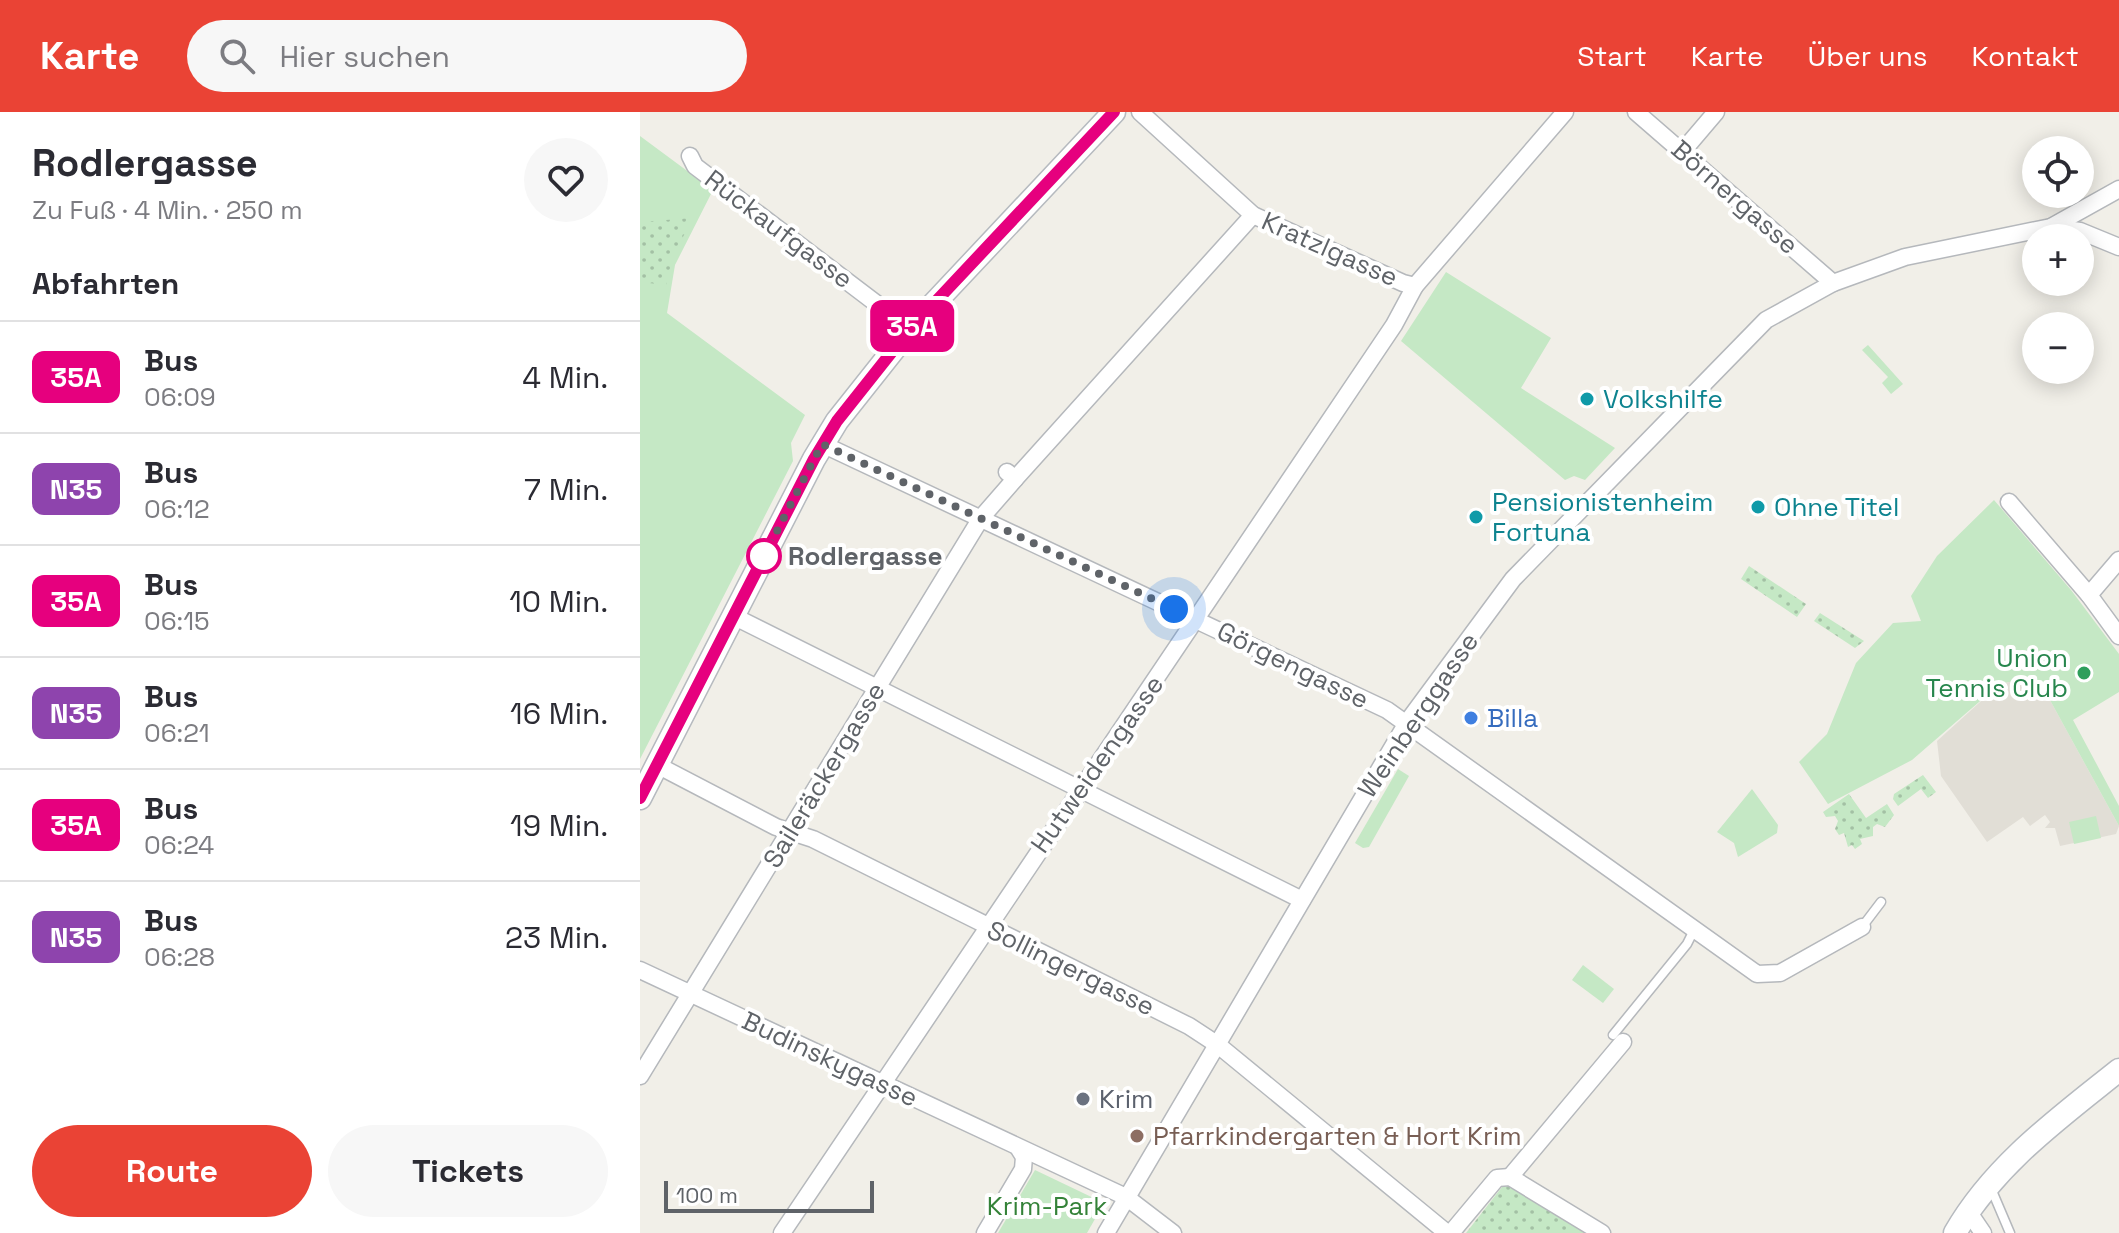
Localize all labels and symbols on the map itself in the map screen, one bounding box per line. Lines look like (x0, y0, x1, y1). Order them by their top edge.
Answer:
street label: Börnergasse (1664, 132, 1806, 262)
street label: Rückaufgasse (698, 162, 860, 296)
street label: Kratzlgasse (1257, 204, 1403, 294)
line badge: 35A (866, 300, 958, 352)
place label: Volkshilfe (1603, 382, 1723, 416)
marker: Volkshilfe (1578, 390, 1596, 408)
place label: Pensionistenheim Fortuna (1492, 485, 1713, 549)
place label: Ohne Titel (1774, 490, 1899, 524)
marker: Ohne Titel (1749, 498, 1767, 516)
marker: Pensionistenheim Fortuna (1467, 508, 1485, 526)
marker: Rodlergasse (747, 539, 781, 573)
place label: Rodlergasse (788, 539, 942, 573)
your location (1154, 589, 1194, 629)
street label: Görgengasse (1211, 614, 1375, 716)
street label: Weinberggasse (1350, 626, 1486, 804)
place label: Union Tennis Club (1926, 641, 2068, 705)
marker: Union Tennis Club (2075, 664, 2093, 682)
street label: Hutweidengasse (1023, 668, 1171, 860)
street label: Saileräckergasse (755, 676, 893, 874)
place label: Billa (1487, 701, 1538, 735)
marker: Billa (1462, 709, 1480, 727)
street label: Sollingergasse (981, 913, 1161, 1023)
street label: Budinskygasse (737, 1003, 923, 1115)
place label: Krim (1099, 1082, 1153, 1116)
marker: Krim (1074, 1090, 1092, 1108)
place label: Pfarrkindergarten & Hort Krim (1153, 1119, 1522, 1153)
marker: Pfarrkindergarten & Hort Krim (1128, 1127, 1146, 1145)
scale bar (664, 1177, 874, 1213)
park label: Krim-Park (987, 1189, 1107, 1223)

